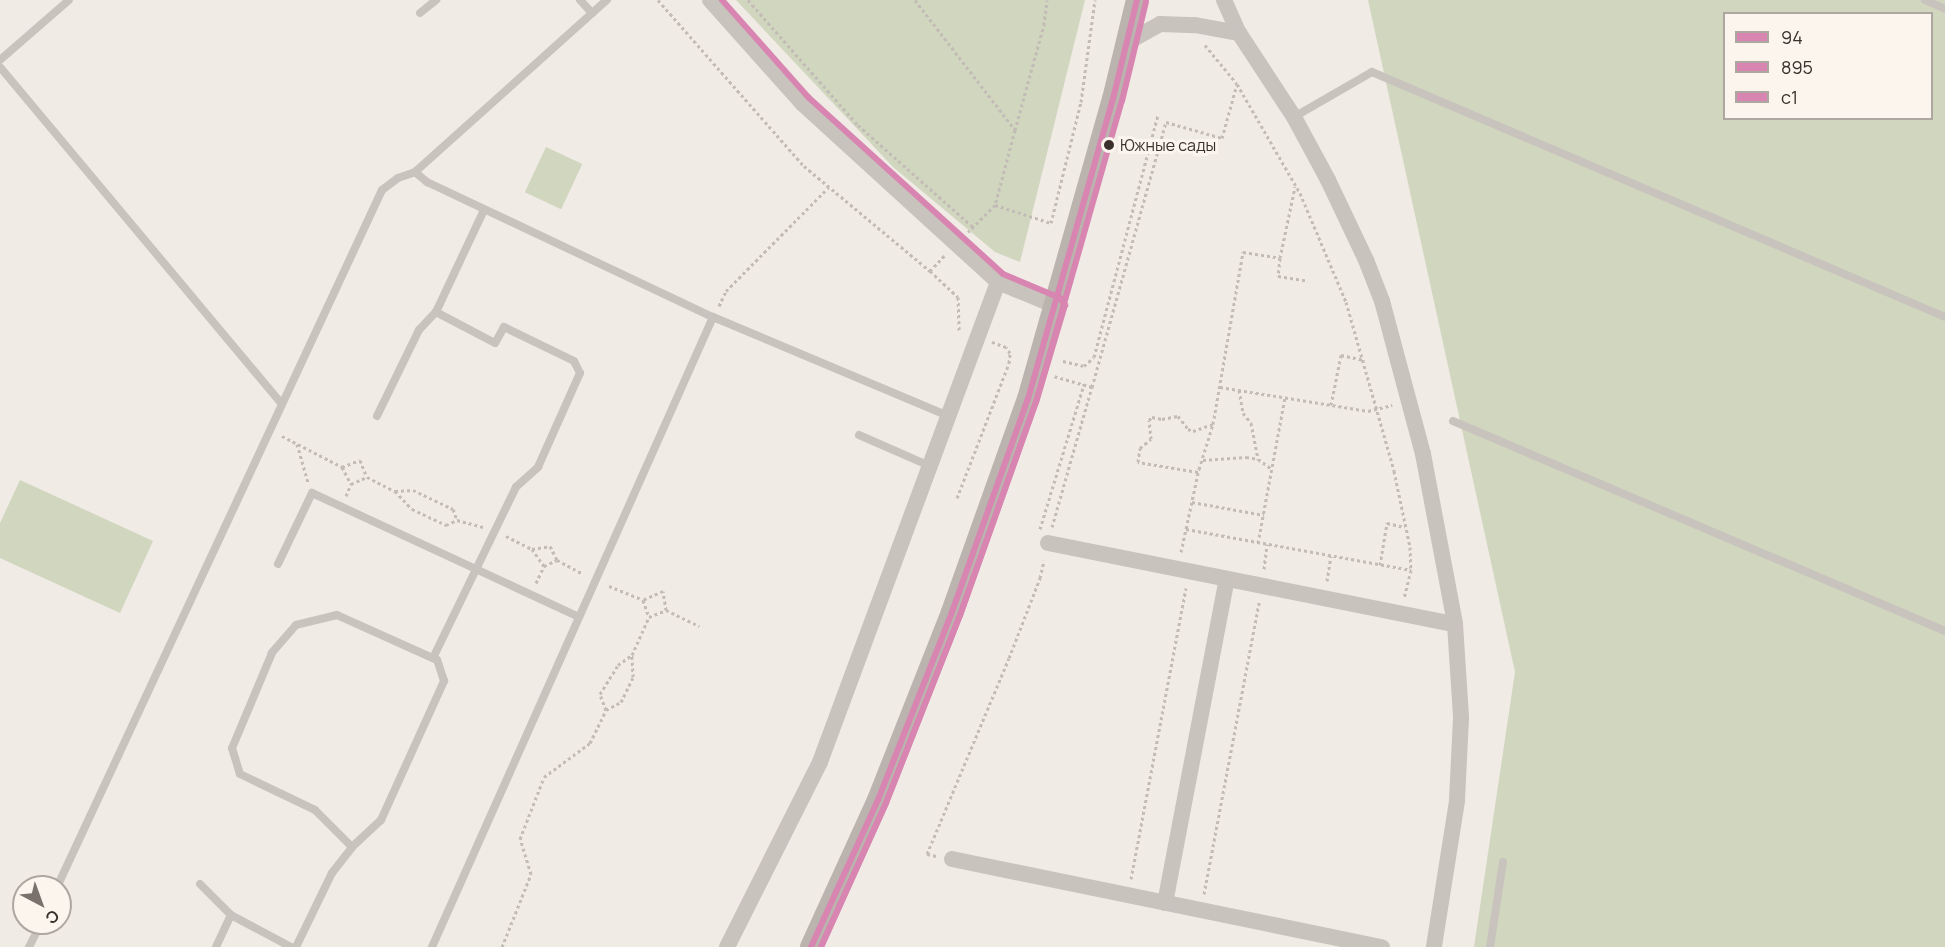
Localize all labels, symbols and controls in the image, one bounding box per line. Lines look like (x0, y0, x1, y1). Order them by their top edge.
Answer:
legend (1723, 12, 1933, 120)
text: 94 (1781, 25, 1803, 49)
text: 895 (1781, 55, 1813, 79)
text: с1 (1781, 85, 1798, 109)
place label: Южные сады (1120, 135, 1216, 155)
marker: Южные сады (1103, 139, 1115, 151)
north arrow (12, 875, 72, 935)
text: С (41, 905, 64, 929)

